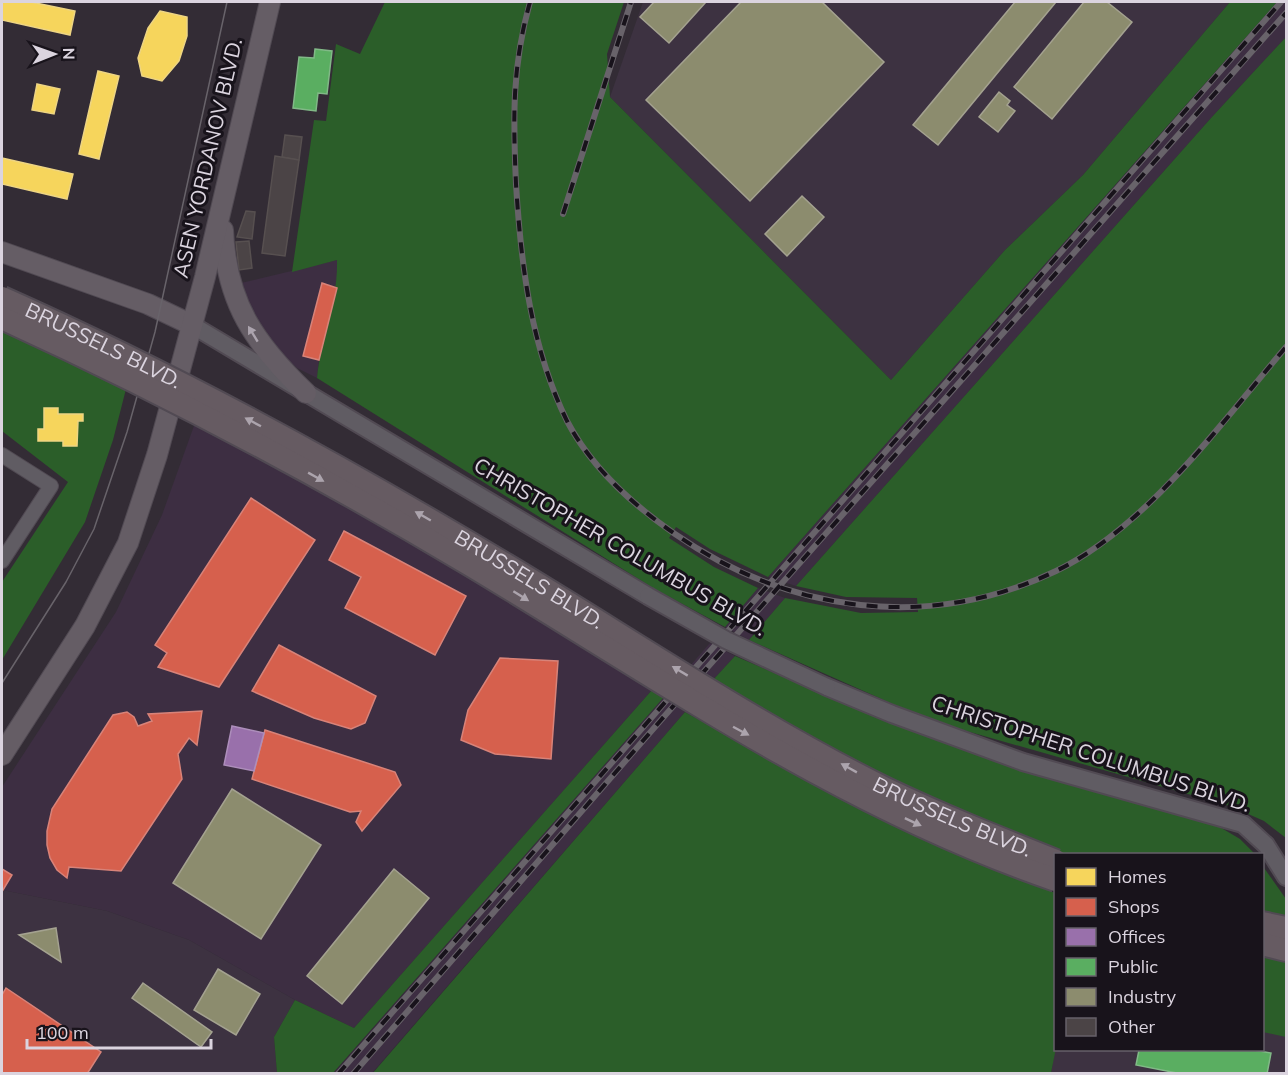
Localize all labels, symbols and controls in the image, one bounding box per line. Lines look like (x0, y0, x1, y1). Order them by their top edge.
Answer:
north arrow (24, 24, 84, 84)
street label: ASEN YORDANOV BLVD. (167, 35, 247, 280)
text: N (59, 48, 79, 60)
street label: BRUSSELS BLVD. (21, 296, 186, 394)
one-way arrow (248, 326, 259, 342)
one-way arrow (244, 417, 261, 427)
street label: CHRISTOPHER COLUMBUS BLVD. (469, 451, 772, 641)
one-way arrow (308, 472, 325, 482)
one-way arrow (414, 511, 431, 521)
street label: BRUSSELS BLVD. (450, 523, 609, 634)
one-way arrow (513, 591, 529, 602)
one-way arrow (672, 666, 688, 677)
street label: CHRISTOPHER COLUMBUS BLVD. (929, 689, 1254, 817)
one-way arrow (732, 726, 749, 736)
one-way arrow (840, 763, 857, 773)
street label: BRUSSELS BLVD. (869, 771, 1036, 862)
one-way arrow (905, 817, 922, 826)
legend (1054, 853, 1264, 1051)
text: Homes (1108, 865, 1167, 888)
text: Shops (1108, 895, 1160, 918)
text: Offices (1108, 925, 1166, 948)
text: Public (1108, 955, 1158, 978)
text: Industry (1108, 985, 1177, 1008)
scale bar (27, 1012, 212, 1050)
text: Other (1108, 1015, 1156, 1038)
text: 100 m (36, 1021, 89, 1044)

